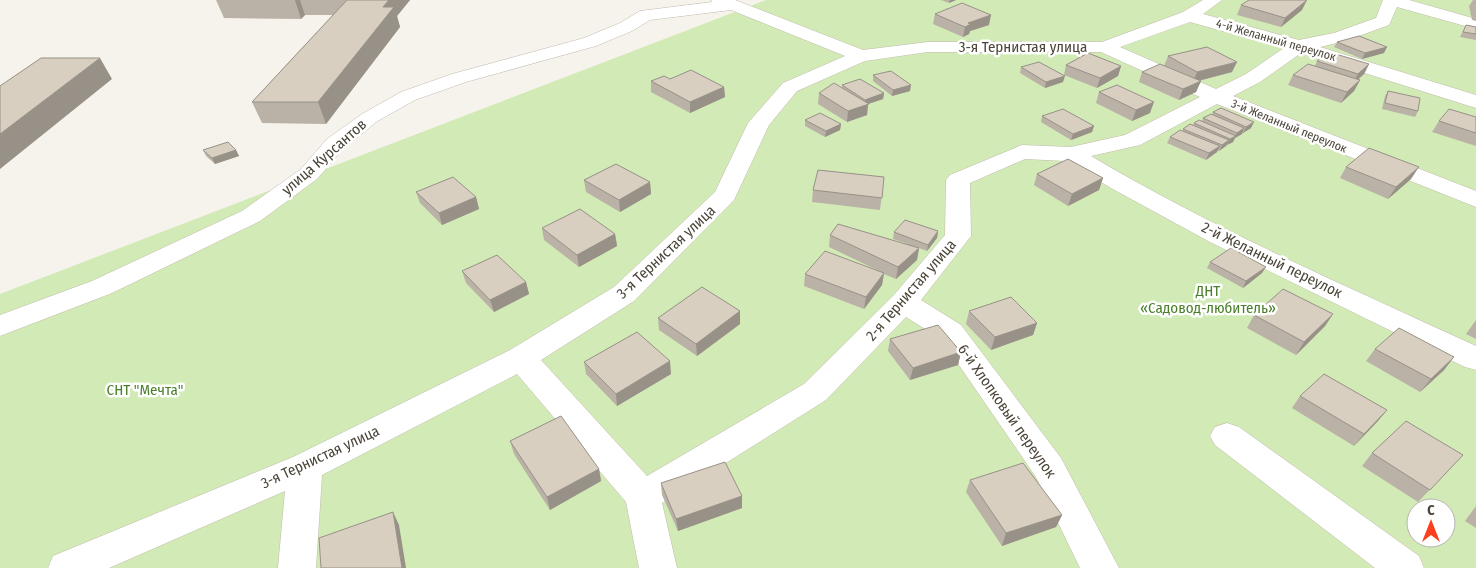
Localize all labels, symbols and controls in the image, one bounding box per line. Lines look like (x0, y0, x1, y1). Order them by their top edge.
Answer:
street label: 4-й Желанный переулок (1214, 16, 1338, 64)
street label: 3-я Тернистая улица (959, 38, 1087, 56)
street label: 3-й Желанный переулок (1229, 96, 1349, 156)
street label: улица Курсантов (278, 115, 370, 199)
street label: 3-я Тернистая улица (613, 202, 719, 302)
street label: 2-й Желанный переулок (1199, 218, 1345, 302)
street label: 2-я Тернистая улица (862, 236, 960, 344)
park label: ДНТ «Садовод-любитель» (1140, 282, 1276, 317)
street label: 6-й Хлопковый переулок (954, 341, 1060, 481)
park label: СНТ "Мечта" (107, 381, 183, 399)
street label: 3-я Тернистая улица (258, 422, 382, 492)
north arrow (1406, 498, 1456, 548)
text: С (1427, 502, 1435, 519)

